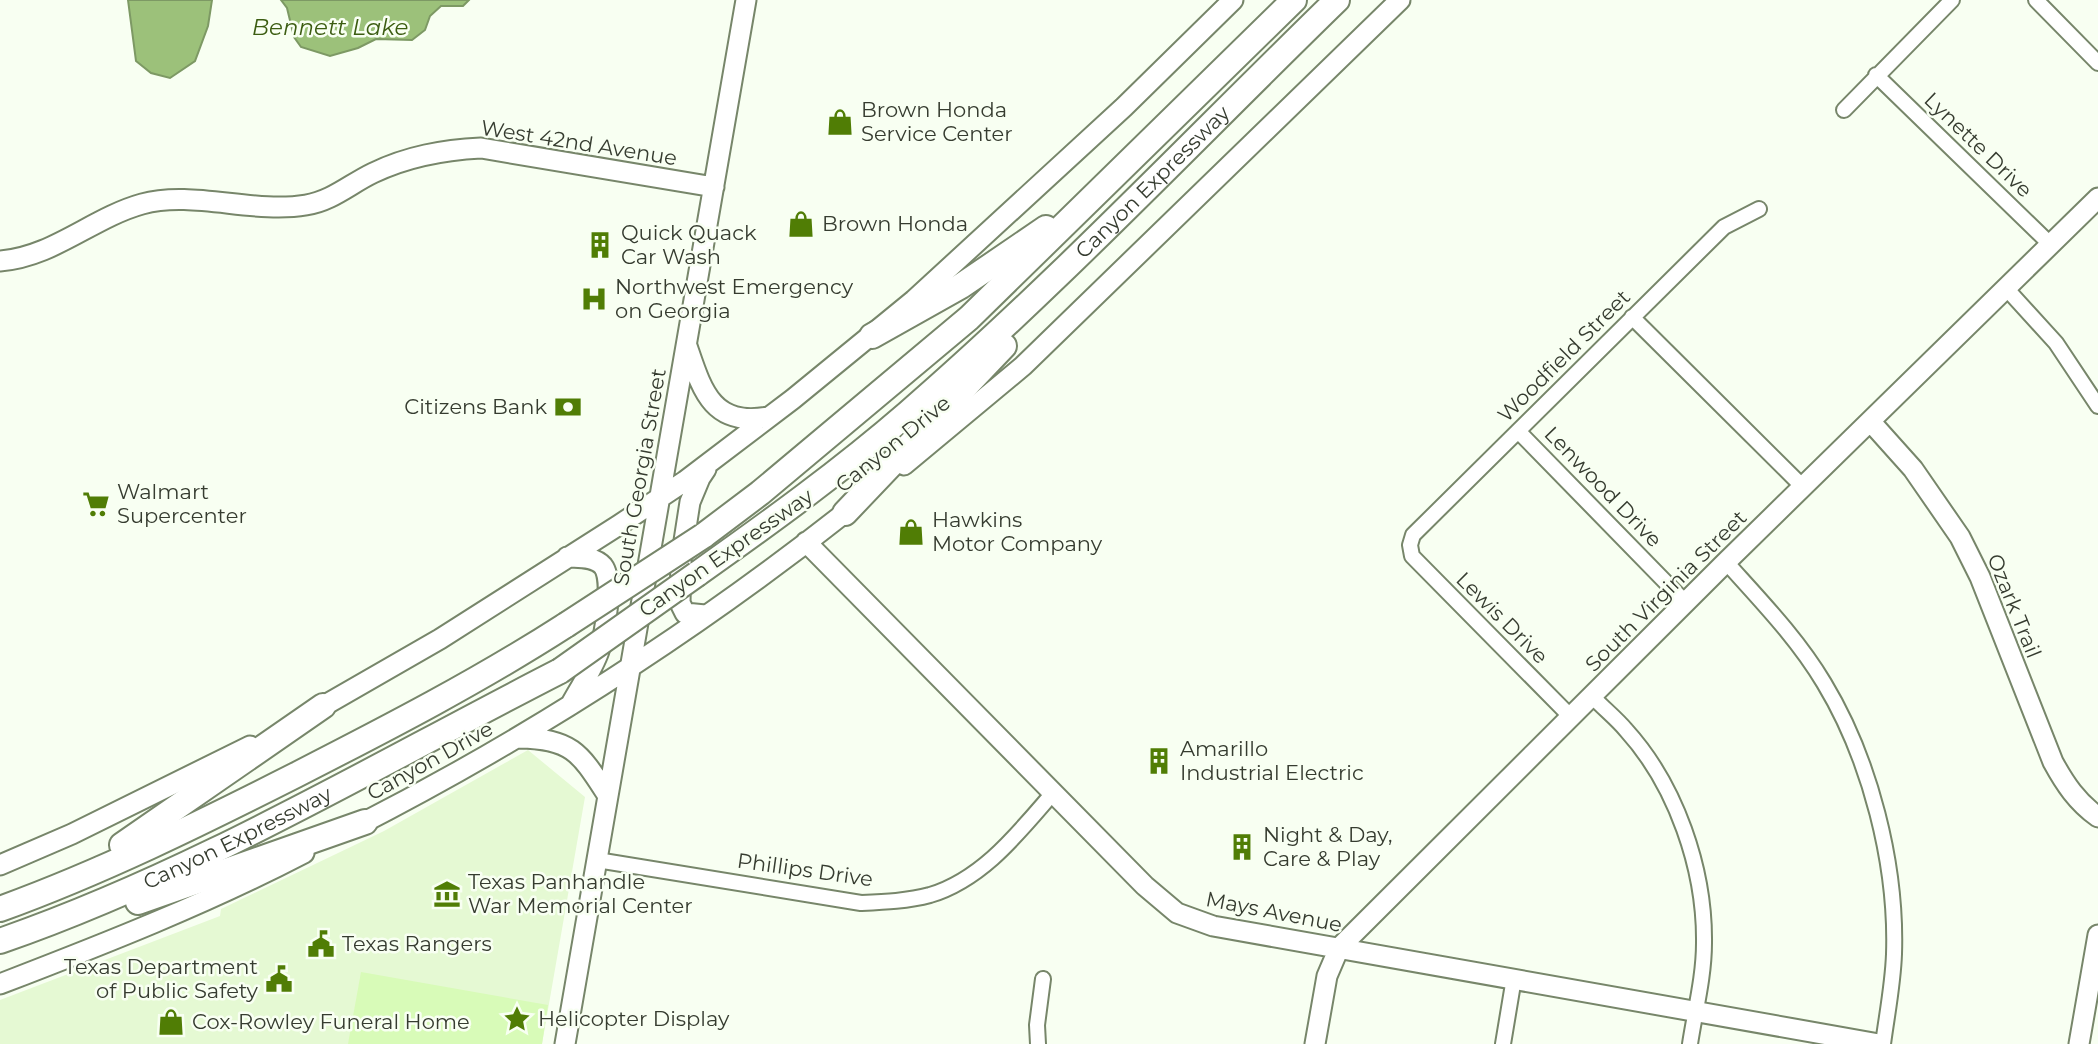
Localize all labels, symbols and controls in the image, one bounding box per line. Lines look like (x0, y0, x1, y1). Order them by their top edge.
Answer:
water label: Bennett Lake (252, 13, 408, 41)
street label: Lynette Drive (1919, 87, 2037, 202)
place label: Brown Honda Service Center (861, 97, 1013, 146)
street label: Canyon Expressway (1070, 100, 1235, 263)
shop icon: Brown Honda Service Center (825, 107, 855, 137)
street label: West 42nd Avenue (479, 115, 679, 170)
shop icon: Brown Honda (786, 209, 816, 239)
place label: Brown Honda (822, 211, 968, 236)
place label: Quick Quack Car Wash (621, 220, 757, 269)
building icon: Quick Quack Car Wash (585, 230, 615, 260)
place label: Northwest Emergency on Georgia (615, 274, 854, 323)
hospital icon: Northwest Emergency on Georgia (579, 284, 609, 314)
street label: Woodfield Street (1492, 284, 1635, 427)
street label: South Georgia Street (608, 366, 671, 587)
street label: Canyon Drive (830, 390, 955, 497)
bank icon: Citizens Bank (553, 392, 583, 422)
place label: Citizens Bank (404, 394, 547, 419)
street label: Lenwood Drive (1539, 421, 1667, 552)
place label: Walmart Supercenter (117, 479, 247, 528)
street label: Canyon Expressway (634, 483, 818, 622)
supermarket icon: Walmart Supercenter (81, 489, 111, 519)
street label: South Virginia Street (1580, 505, 1751, 676)
place label: Hawkins Motor Company (932, 507, 1103, 556)
shop icon: Hawkins Motor Company (896, 517, 926, 547)
street label: Ozark Trail (1982, 550, 2047, 662)
street label: Lewis Drive (1451, 567, 1553, 669)
street label: Canyon Drive (363, 716, 497, 805)
place label: Amarillo Industrial Electric (1180, 736, 1364, 785)
building icon: Amarillo Industrial Electric (1144, 746, 1174, 776)
street label: Canyon Expressway (139, 780, 336, 894)
place label: Night & Day, Care & Play (1263, 822, 1392, 871)
building icon: Night & Day, Care & Play (1227, 832, 1257, 862)
street label: Phillips Drive (736, 848, 875, 891)
place label: Texas Panhandle War Memorial Center (468, 869, 693, 918)
museum icon: Texas Panhandle War Memorial Center (432, 879, 462, 909)
street label: Mays Avenue (1204, 886, 1344, 937)
public building icon: Texas Rangers (306, 929, 336, 959)
place label: Texas Rangers (342, 931, 492, 956)
place label: Texas Department of Public Safety (64, 954, 259, 1003)
public building icon: Texas Department of Public Safety (264, 964, 294, 994)
place icon: Helicopter Display (502, 1004, 532, 1034)
place label: Helicopter Display (538, 1006, 730, 1031)
shop icon: Cox-Rowley Funeral Home (156, 1007, 186, 1037)
place label: Cox-Rowley Funeral Home (192, 1009, 470, 1034)

